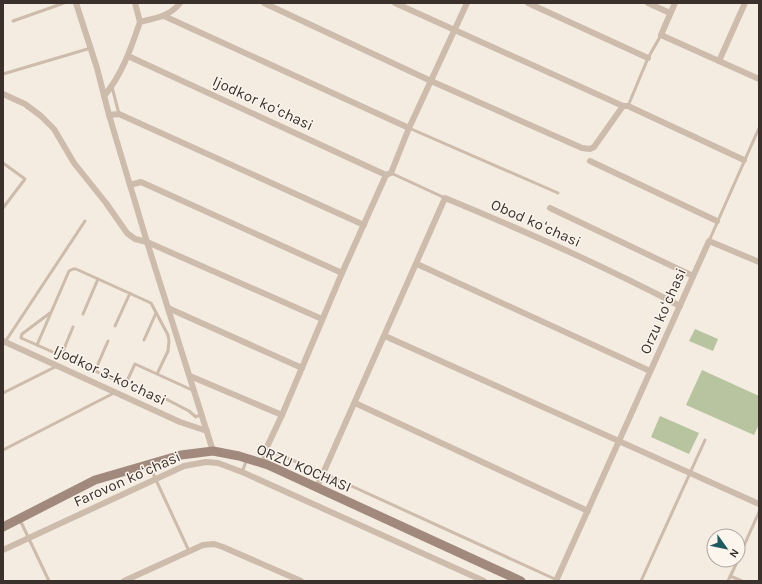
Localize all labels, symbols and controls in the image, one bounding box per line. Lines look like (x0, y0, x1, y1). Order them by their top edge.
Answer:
street label: Ijodkor koʻchasi (210, 72, 316, 134)
street label: Obod koʻchasi (488, 195, 584, 251)
street label: Orzu koʻchasi (636, 265, 690, 357)
street label: Ijodkor 3-koʼchasi (51, 341, 169, 409)
street label: ORZU KOCHASI (254, 440, 354, 496)
street label: Farovon koʻchasi (71, 447, 183, 511)
north arrow (706, 528, 746, 568)
text: N (726, 546, 742, 560)

